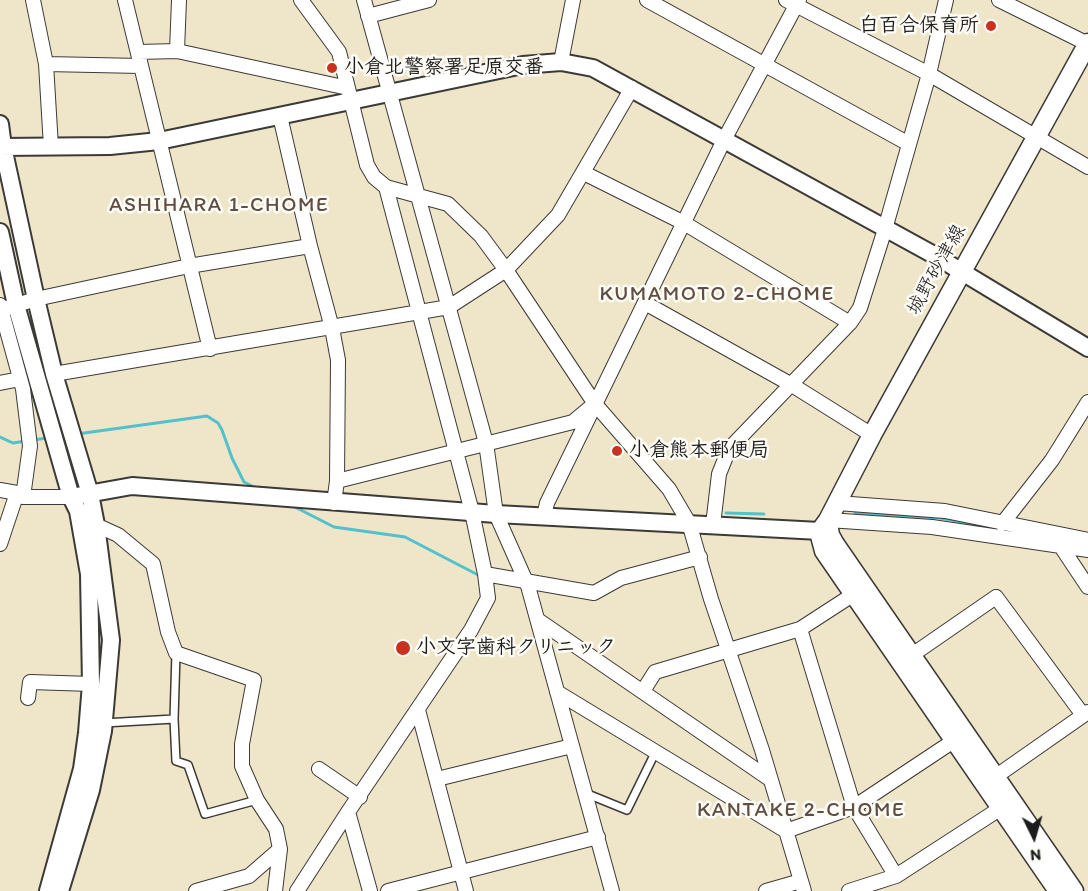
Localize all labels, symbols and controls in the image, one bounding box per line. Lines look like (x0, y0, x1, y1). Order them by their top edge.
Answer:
place label: 白百合保育所 (859, 14, 979, 38)
marker: 白百合保育所 (984, 19, 998, 33)
place label: 小倉北警察署足原交番 (344, 56, 544, 80)
marker: 小倉北警察署足原交番 (325, 61, 339, 75)
district label: ASHIHARA 1-CHOME (110, 193, 328, 219)
street label: 城野砂津線 (902, 220, 972, 320)
district label: KUMAMOTO 2-CHOME (599, 282, 835, 308)
place label: 小倉熊本郵便局 (629, 439, 769, 463)
marker: 小倉熊本郵便局 (610, 444, 624, 458)
place label: 小文字歯科クリニック (416, 636, 616, 660)
marker: 小文字歯科クリニック (394, 639, 412, 657)
district label: KANTAKE 2-CHOME (696, 798, 906, 824)
north arrow (1004, 807, 1064, 867)
text: N (1029, 845, 1042, 865)

